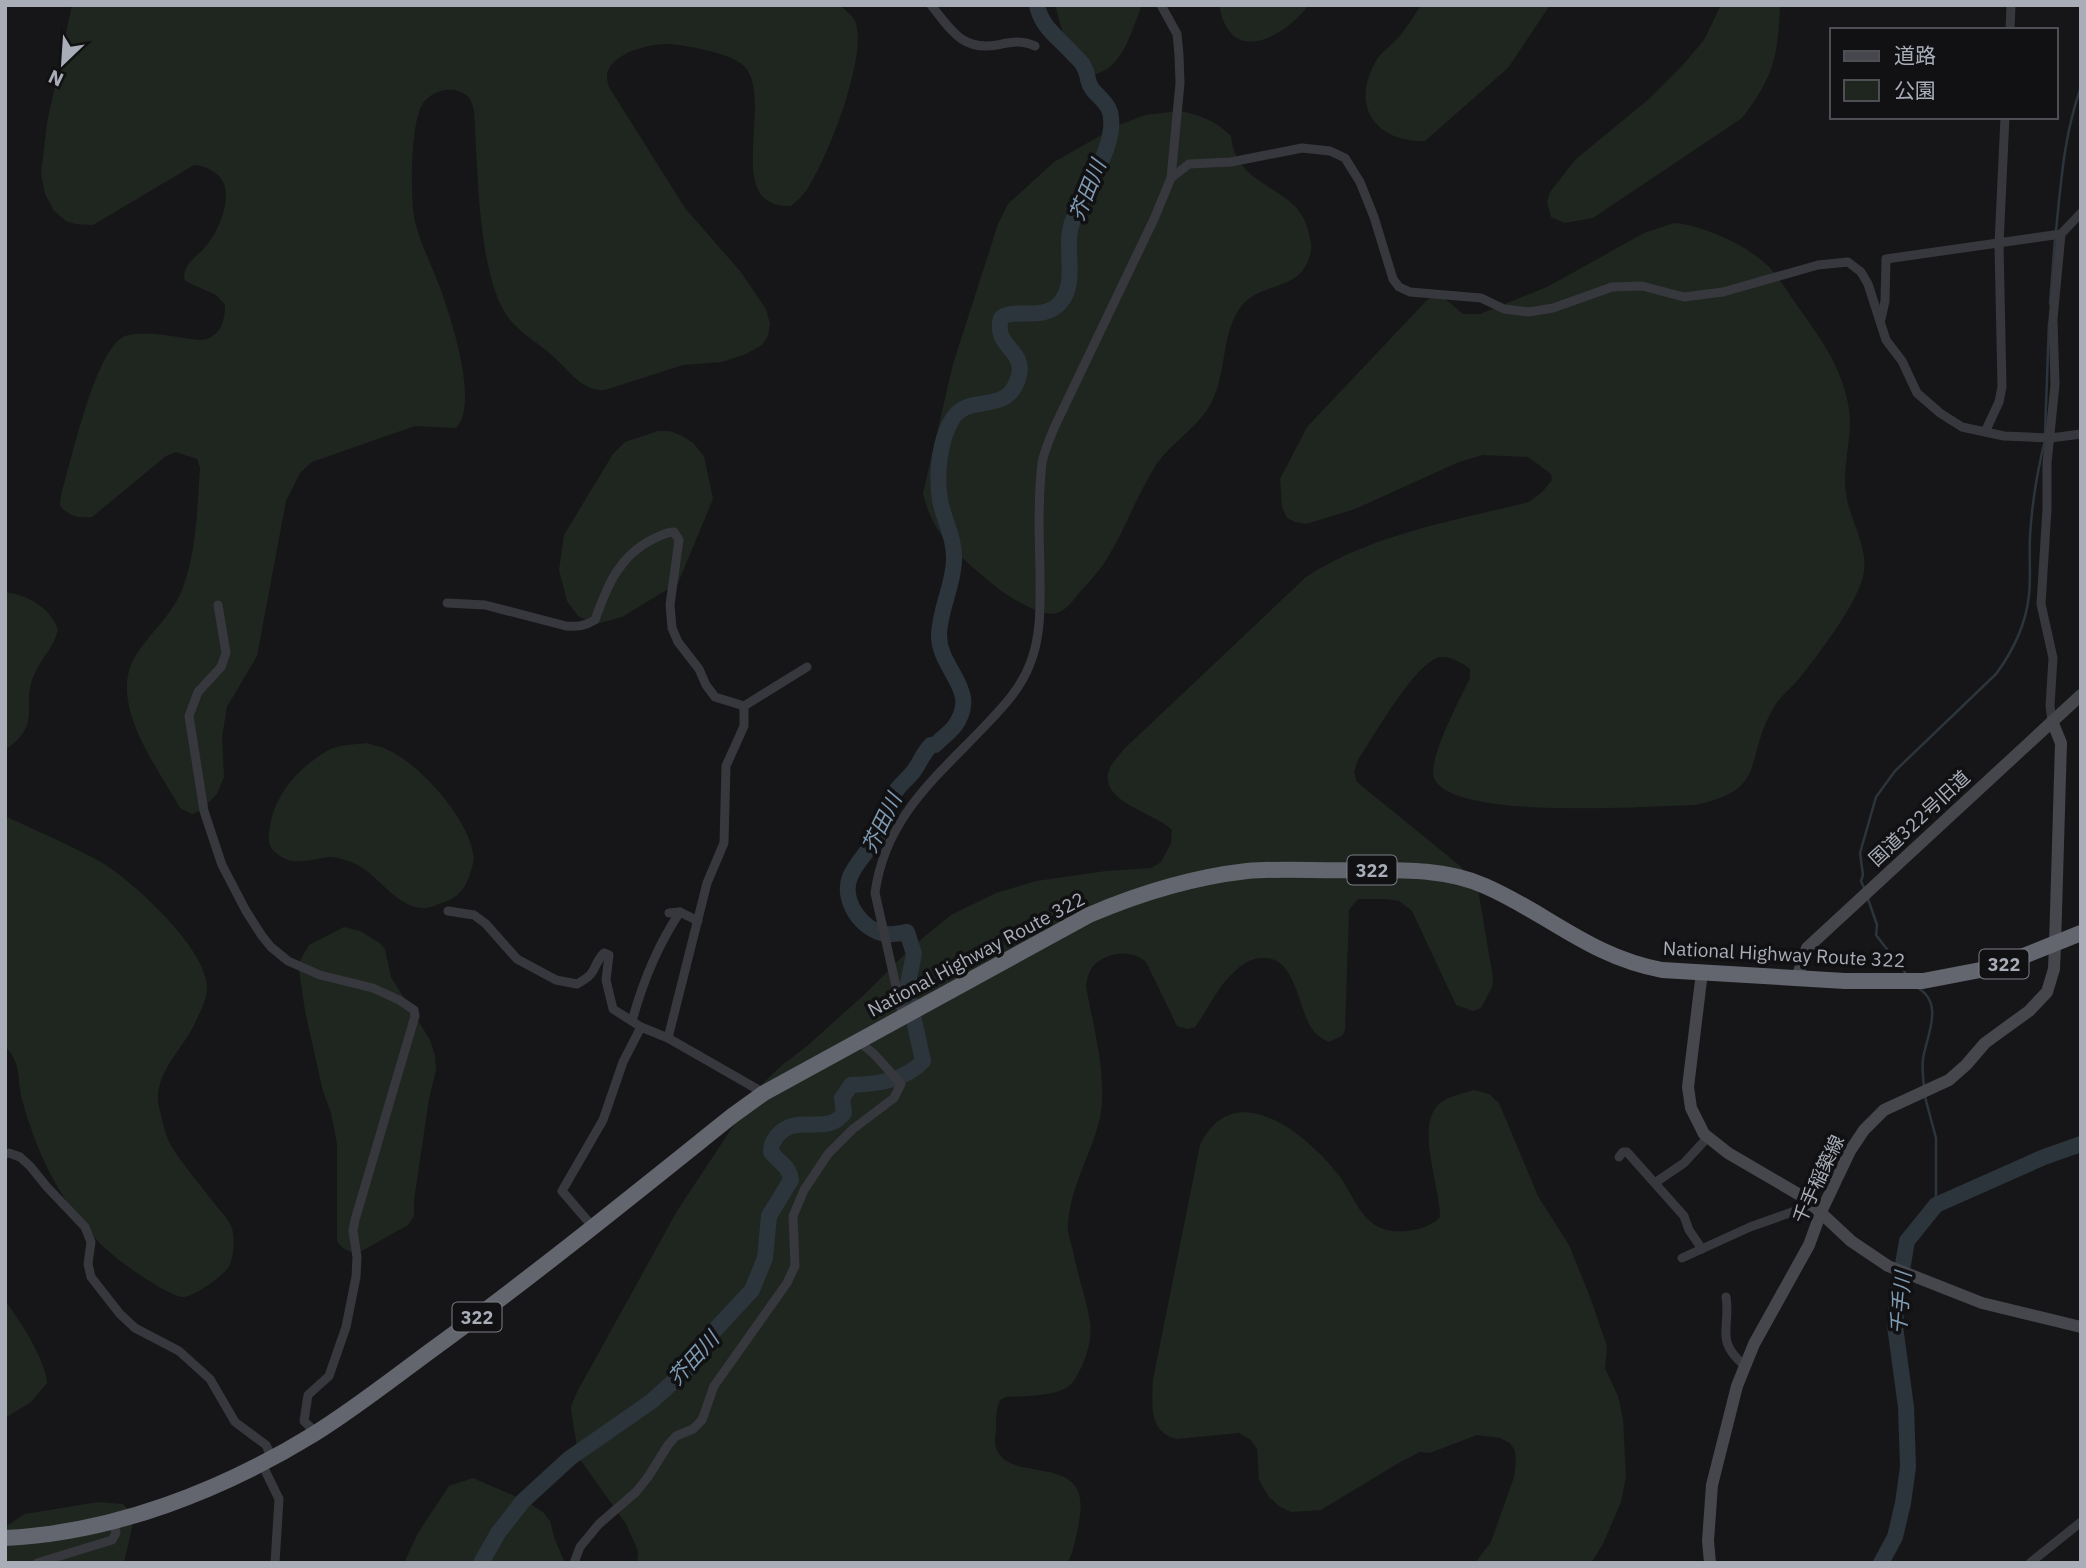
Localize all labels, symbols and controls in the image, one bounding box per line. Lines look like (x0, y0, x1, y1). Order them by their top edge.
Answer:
north arrow (28, 28, 98, 98)
legend (1830, 28, 2058, 119)
text: 道路 (1894, 41, 1936, 69)
text: N (45, 65, 67, 92)
text: 公園 (1894, 76, 1936, 104)
water label: 芥田川 (1062, 154, 1113, 224)
street label: 国道322号旧道 (1864, 765, 1974, 871)
water label: 芥田川 (855, 787, 908, 857)
road number: 322 (1348, 856, 1396, 884)
street label: National Highway Route 322 (863, 886, 1089, 1022)
street label: National Highway Route 322 (1662, 936, 1906, 972)
road number: 322 (1980, 950, 2028, 979)
street label: 千手稲築線 (1787, 1131, 1849, 1227)
water label: 千手川 (1883, 1268, 1917, 1336)
road number: 322 (452, 1302, 502, 1332)
water label: 芥田川 (662, 1324, 726, 1391)

